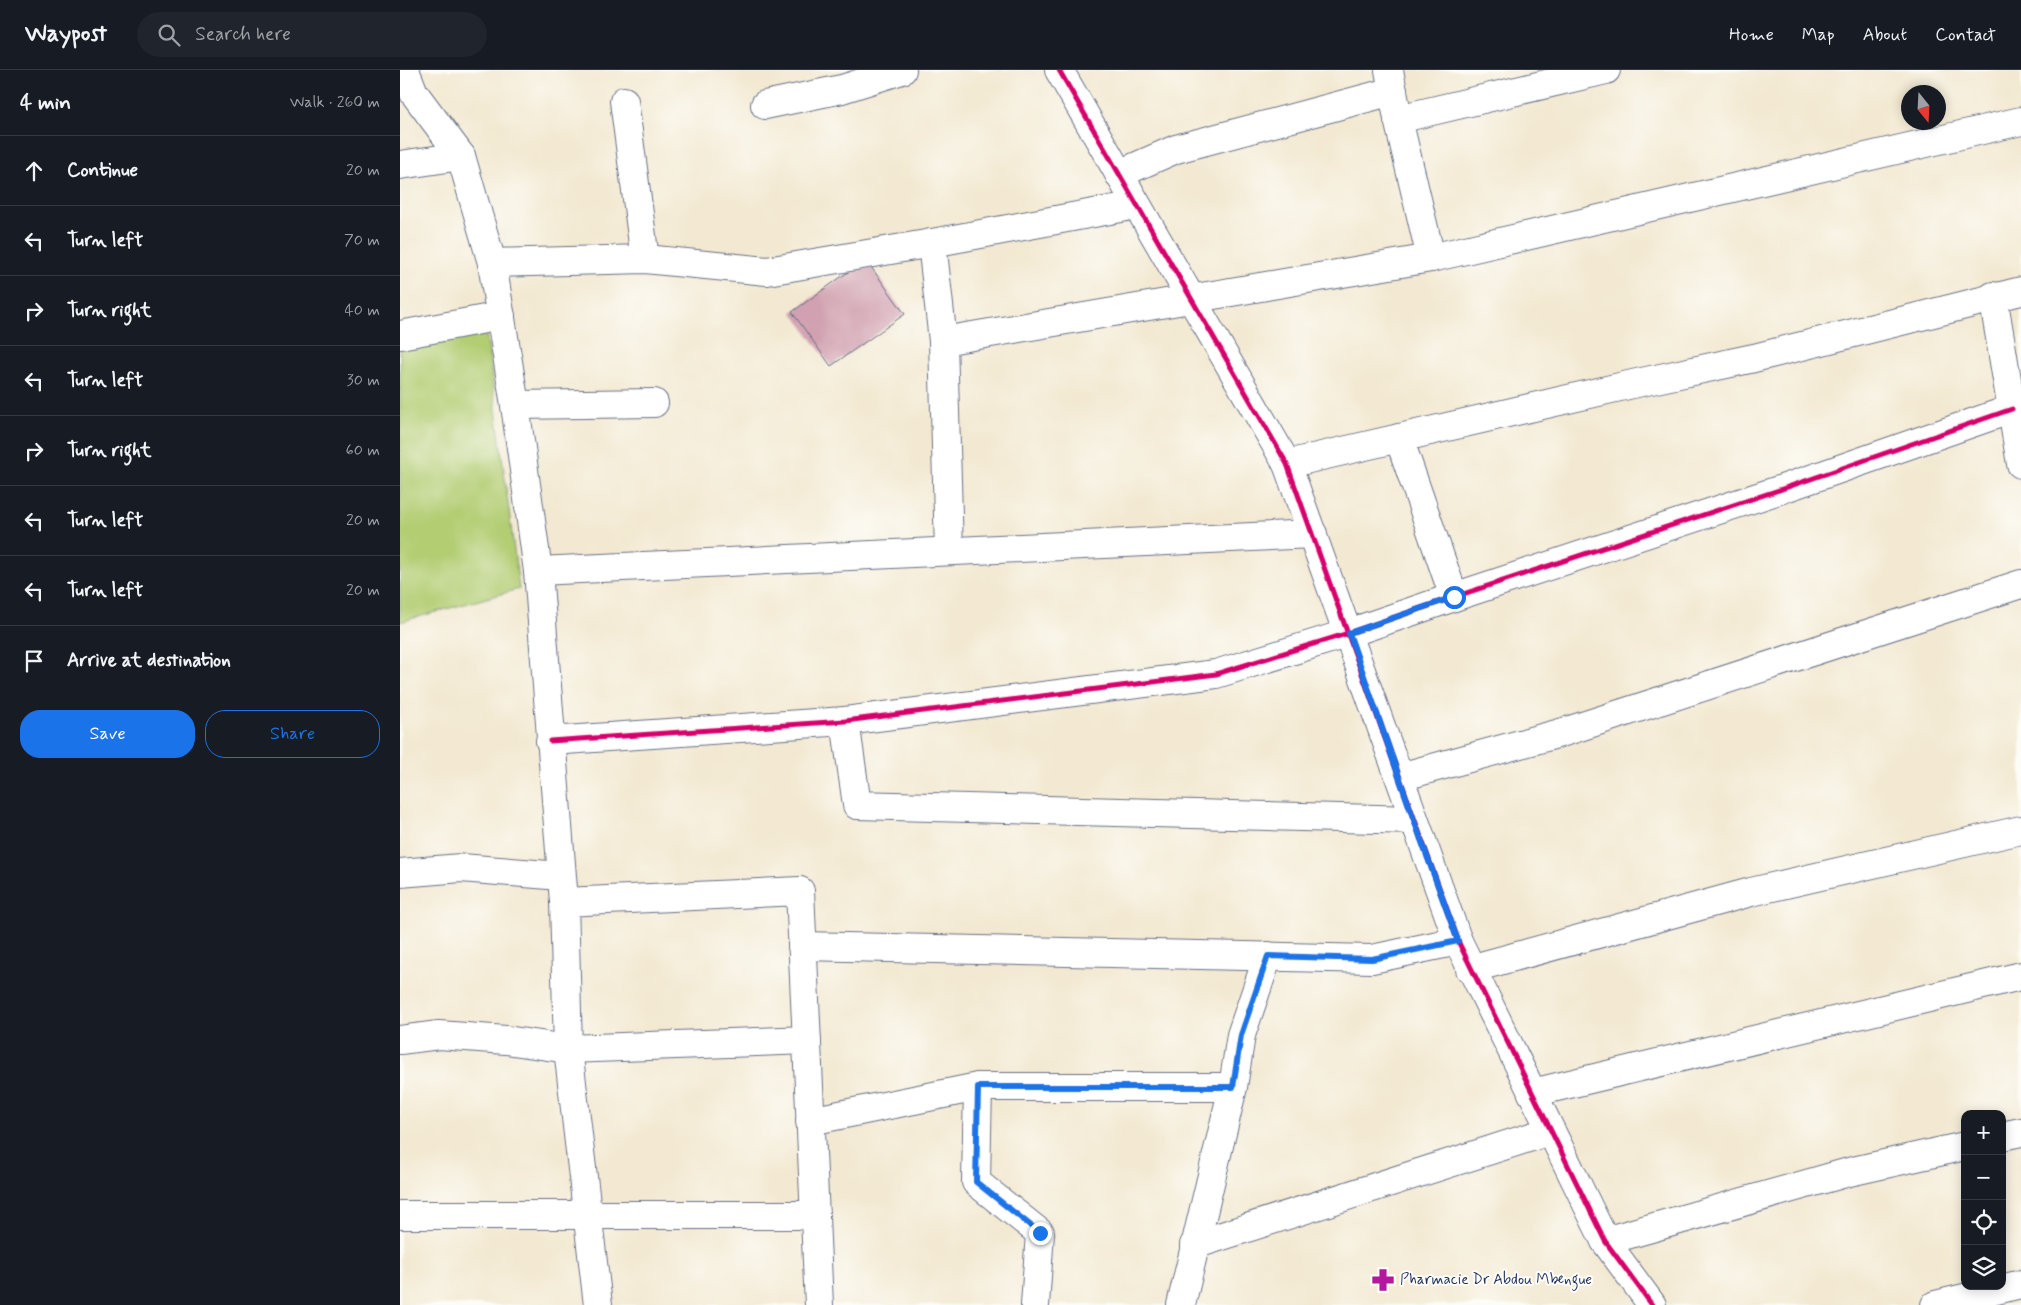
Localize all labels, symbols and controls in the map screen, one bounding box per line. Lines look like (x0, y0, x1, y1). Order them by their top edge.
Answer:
search box (137, 12, 487, 57)
text: Waypost (25, 19, 107, 50)
icon: search (155, 21, 183, 49)
text: Search here (195, 22, 291, 47)
text: Home (1729, 23, 1774, 47)
text: Map (1802, 23, 1835, 47)
text: About (1863, 23, 1907, 47)
text: Contact (1935, 23, 1996, 47)
north arrow (1901, 85, 1946, 130)
text: 4 min (20, 89, 71, 117)
text: Walk · 260 m (290, 92, 380, 113)
icon: ahead (20, 157, 48, 185)
text: Continue (67, 158, 138, 183)
text: 20 m (346, 160, 380, 181)
icon: left (20, 227, 48, 255)
text: Turn left (67, 228, 143, 253)
text: 70 m (344, 230, 380, 251)
icon: right (20, 297, 48, 325)
text: Turn right (67, 298, 151, 323)
text: 40 m (344, 300, 380, 321)
icon: left (20, 367, 48, 395)
text: Turn left (67, 368, 143, 393)
text: 30 m (347, 370, 380, 391)
icon: right (20, 437, 48, 465)
text: Turn right (67, 438, 151, 463)
text: 60 m (346, 440, 380, 461)
icon: left (20, 507, 48, 535)
text: Turn left (67, 508, 143, 533)
text: 20 m (346, 510, 380, 531)
icon: left (20, 577, 48, 605)
text: Turn left (67, 578, 143, 603)
text: 20 m (346, 580, 380, 601)
route start (1443, 586, 1466, 609)
icon: arrive (20, 647, 48, 675)
text: Arrive at destination (67, 648, 231, 673)
button: Save (20, 710, 195, 758)
button: Share (205, 710, 380, 758)
map controls (1961, 1110, 2006, 1290)
button: + (1961, 1110, 2006, 1155)
button: − (1961, 1155, 2006, 1200)
button: locate (1961, 1200, 2006, 1245)
route end (1029, 1222, 1052, 1245)
button: layers (1961, 1245, 2006, 1290)
pharmacy icon: Pharmacie Dr Abdou Mbengue (1370, 1267, 1396, 1293)
place label: Pharmacie Dr Abdou Mbengue (1400, 1270, 1592, 1291)

